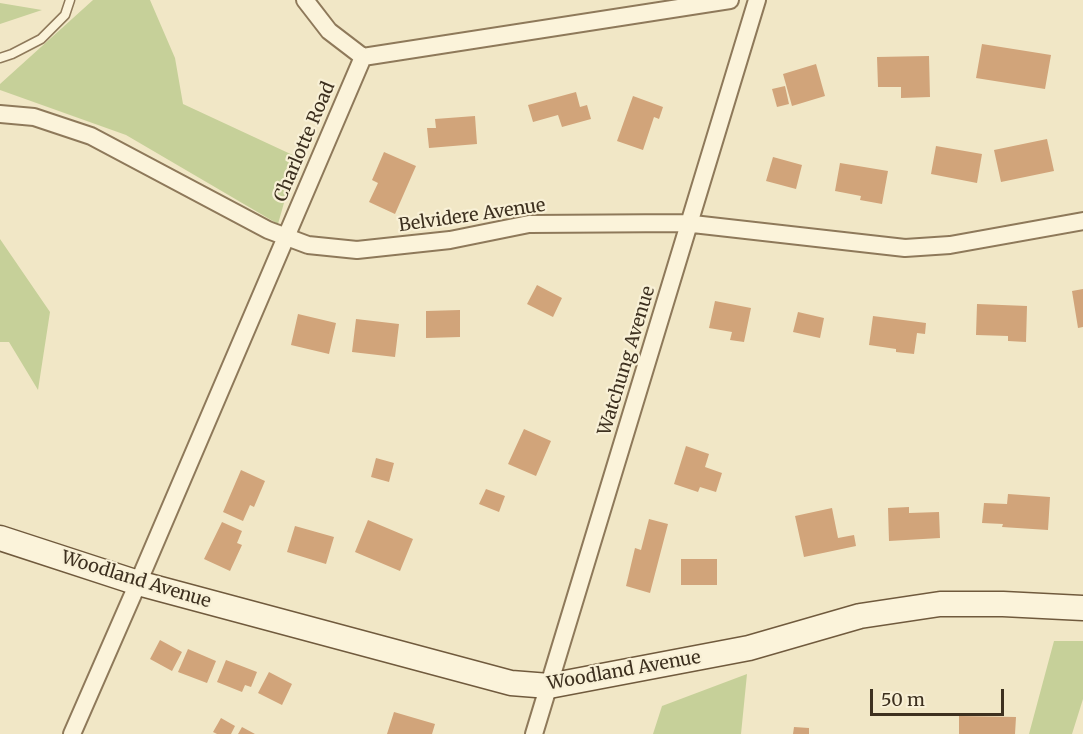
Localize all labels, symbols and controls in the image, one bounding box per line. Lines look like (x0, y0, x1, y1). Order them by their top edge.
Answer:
street label: Charlotte Road (270, 79, 340, 205)
street label: Belvidere Avenue (397, 195, 547, 237)
street label: Watchung Avenue (594, 284, 660, 438)
street label: Woodland Avenue (59, 547, 213, 613)
street label: Woodland Avenue (546, 647, 702, 695)
scale bar (873, 677, 1006, 715)
text: 50 m (881, 688, 925, 711)

